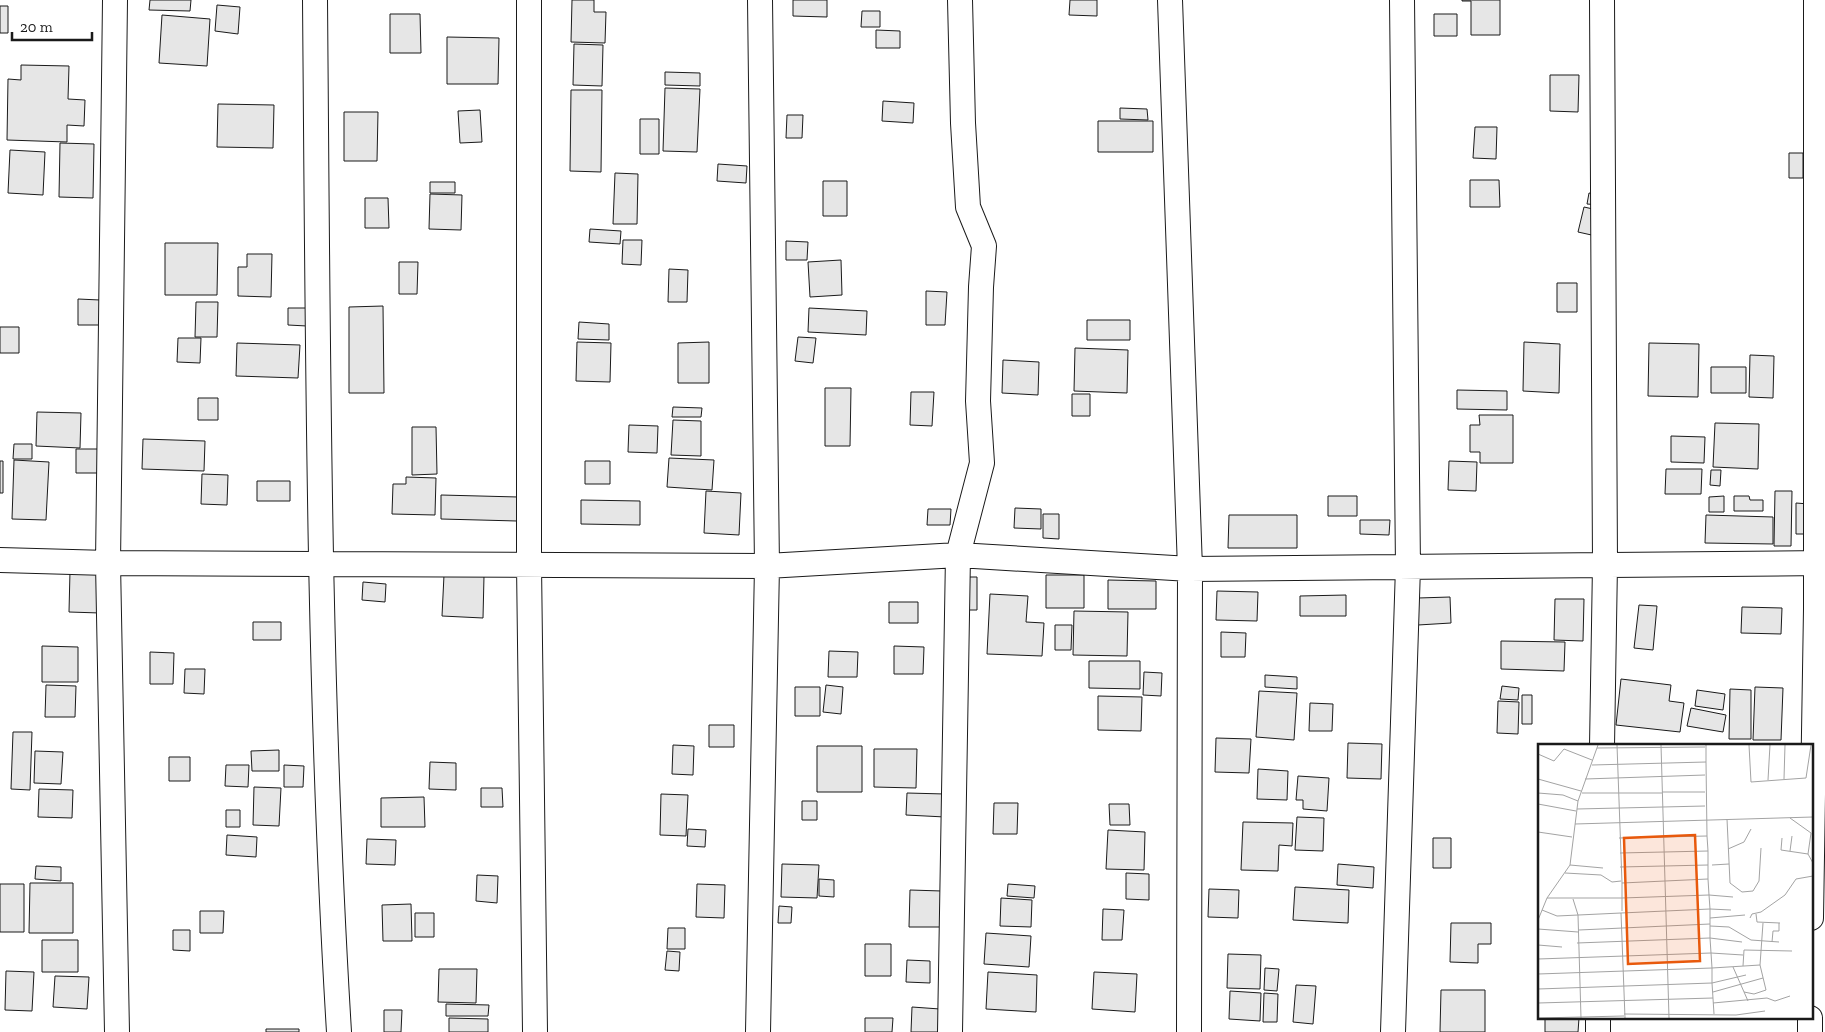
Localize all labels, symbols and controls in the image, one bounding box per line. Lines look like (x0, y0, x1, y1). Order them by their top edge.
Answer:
scale bar (12, 10, 92, 42)
text: 20 m (20, 18, 53, 36)
inset map (1538, 744, 1812, 1020)

